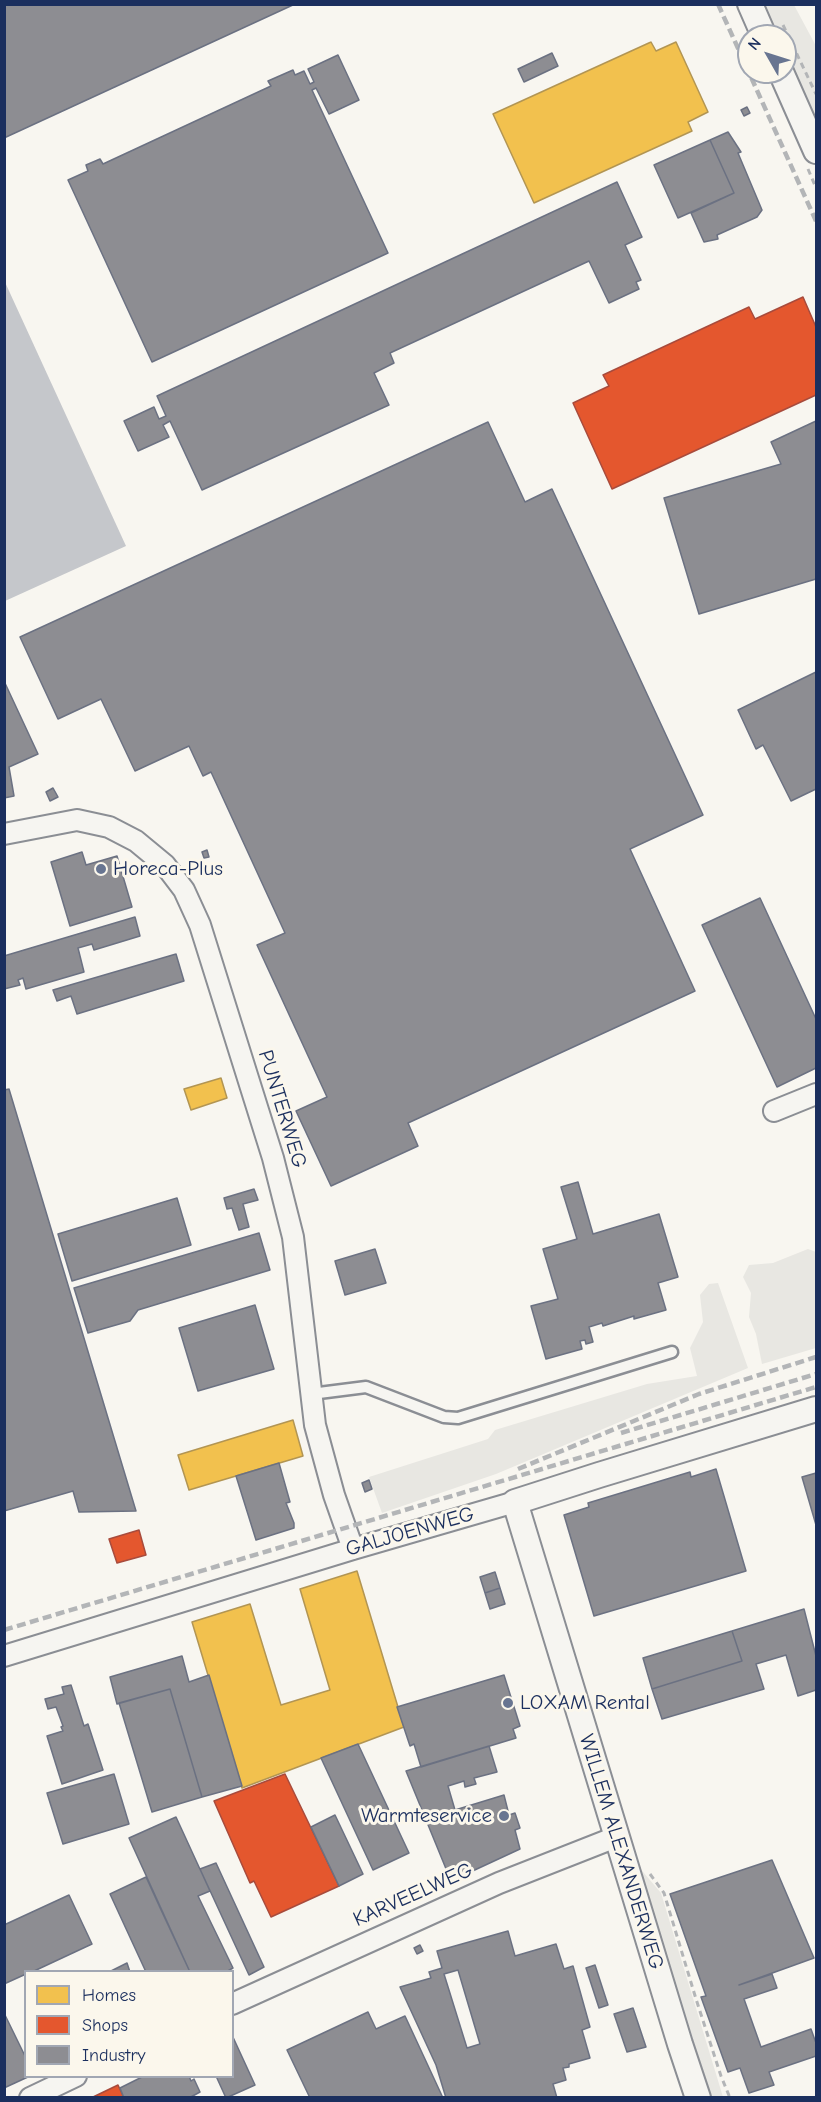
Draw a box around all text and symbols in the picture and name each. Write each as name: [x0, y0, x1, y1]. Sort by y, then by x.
north arrow: [737, 24, 797, 84]
text: N: [744, 34, 765, 54]
place label: Horeca-Plus: [113, 856, 223, 882]
marker: Horeca-Plus: [94, 862, 108, 876]
street label: PUNTERWEG: [252, 1047, 312, 1171]
street label: GALJOENWEG: [343, 1502, 477, 1562]
place label: LOXAM Rental: [520, 1690, 650, 1716]
marker: LOXAM Rental: [501, 1696, 515, 1710]
street label: WILLEM ALEXANDERWEG: [573, 1731, 669, 1973]
place label: Warmteservice: [361, 1803, 492, 1829]
marker: Warmteservice: [497, 1809, 511, 1823]
street label: KARVEELWEG: [349, 1857, 477, 1933]
legend: [24, 1970, 234, 2078]
text: Homes: [82, 1985, 136, 2006]
text: Shops: [82, 2015, 128, 2036]
text: Industry: [82, 2045, 146, 2066]

